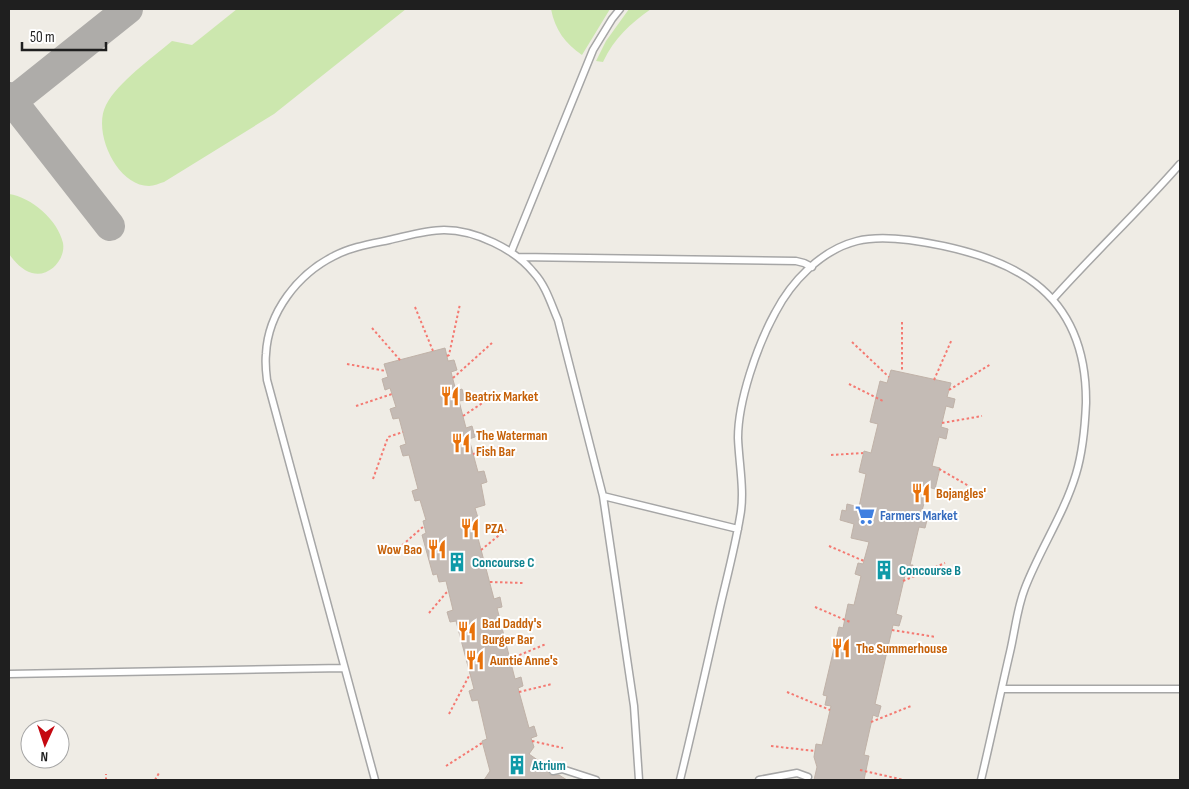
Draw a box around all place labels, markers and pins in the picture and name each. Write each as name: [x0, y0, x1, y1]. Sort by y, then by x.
restaurant icon: Beatrix Market: [439, 385, 461, 407]
place label: Beatrix Market: [465, 388, 539, 405]
place label: The Waterman Fish Bar: [476, 427, 548, 460]
restaurant icon: The Waterman Fish Bar: [450, 432, 472, 454]
restaurant icon: Bojangles': [910, 482, 932, 504]
place label: Bojangles': [936, 485, 987, 502]
supermarket icon: Farmers Market: [854, 504, 876, 526]
place label: Farmers Market: [880, 507, 958, 524]
restaurant icon: PZA: [459, 517, 481, 539]
place label: PZA: [485, 520, 504, 537]
restaurant icon: Wow Bao: [426, 538, 448, 560]
place label: Wow Bao: [377, 541, 422, 558]
building icon: Concourse C: [446, 551, 468, 573]
place label: Concourse C: [472, 554, 534, 571]
building icon: Concourse B: [873, 559, 895, 581]
place label: Concourse B: [899, 562, 961, 579]
place label: Bad Daddy's Burger Bar: [482, 615, 542, 648]
restaurant icon: Bad Daddy's Burger Bar: [456, 620, 478, 642]
restaurant icon: The Summerhouse: [830, 637, 852, 659]
place label: The Summerhouse: [856, 640, 948, 657]
restaurant icon: Auntie Anne's: [464, 649, 486, 671]
place label: Auntie Anne's: [489, 652, 558, 669]
building icon: Atrium: [506, 754, 528, 776]
place label: Atrium: [531, 757, 566, 774]

